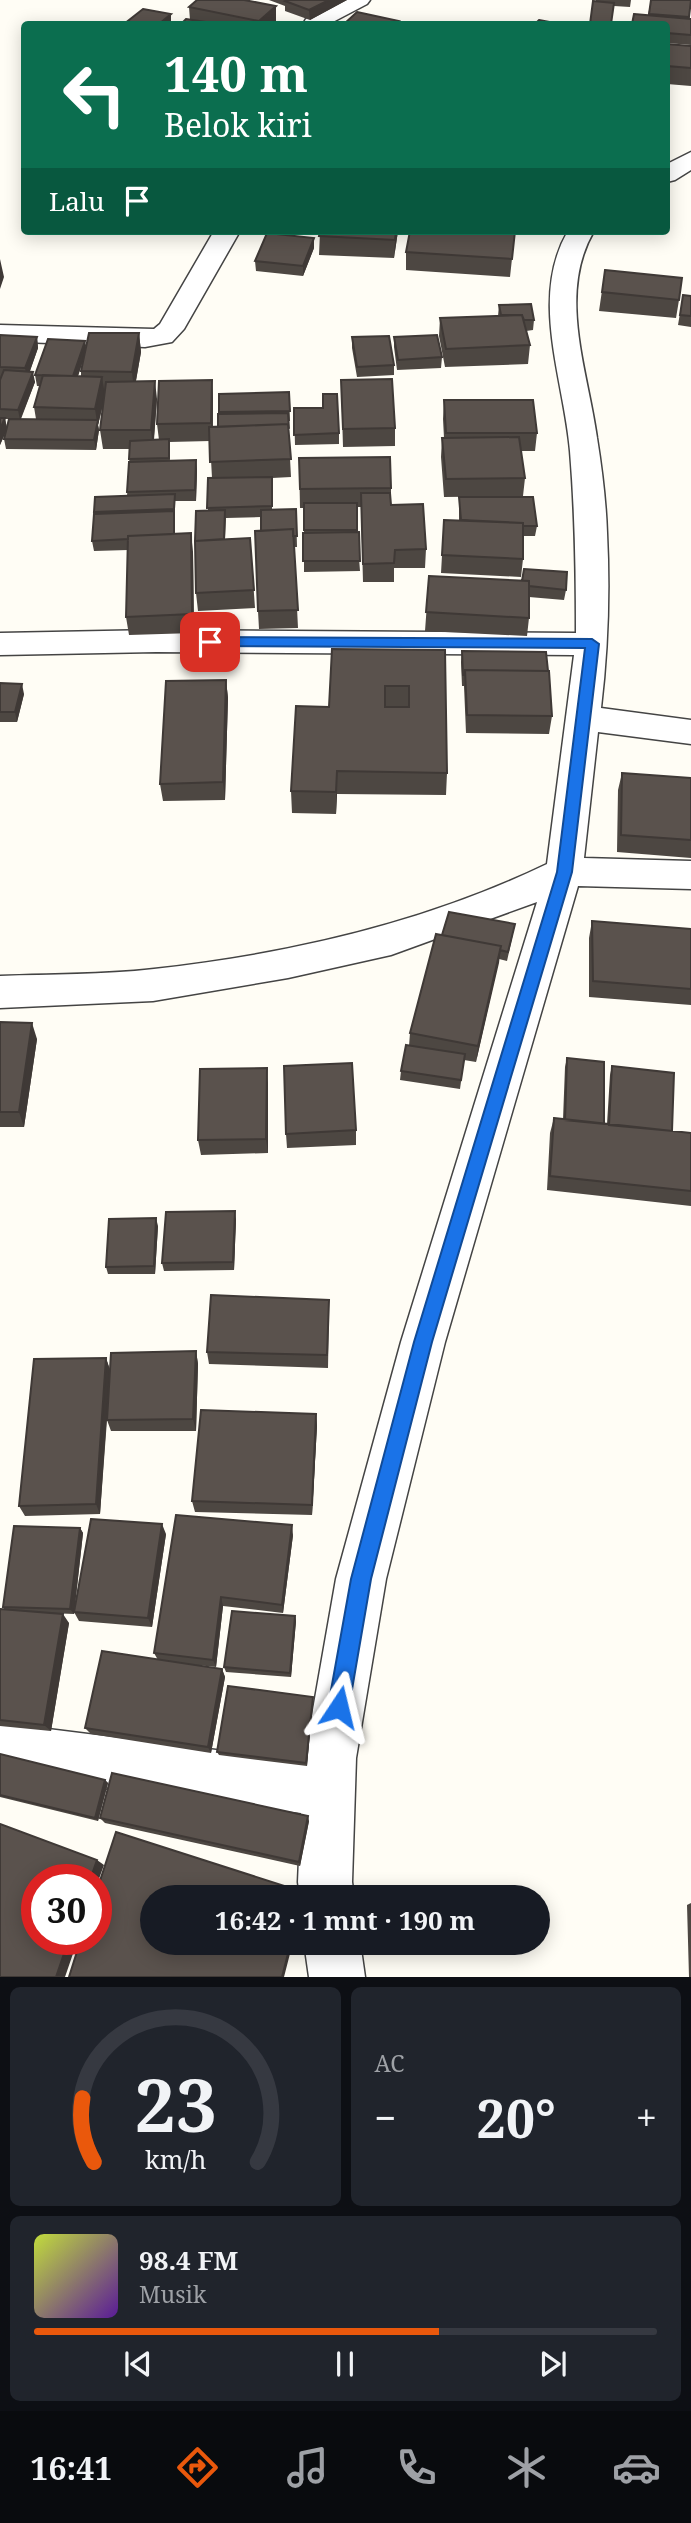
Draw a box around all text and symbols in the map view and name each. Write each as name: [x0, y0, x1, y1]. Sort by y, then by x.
text: 140 m: [164, 40, 308, 106]
icon: left: [49, 49, 140, 140]
text: Belok kiri: [164, 103, 312, 146]
icon: arrive: [118, 182, 156, 220]
text: Lalu: [49, 183, 104, 219]
pin: [180, 612, 240, 672]
icon: arrive: [191, 623, 229, 661]
position arrow: [302, 1670, 376, 1744]
speed limit sign: 30: [21, 1864, 112, 1955]
text: 16:42 · 1 mnt · 190 m: [215, 1902, 475, 1938]
text: AC: [375, 2047, 404, 2079]
text: 23: [134, 2055, 216, 2154]
text: 20°: [476, 2082, 556, 2153]
text: −: [375, 2091, 397, 2143]
text: +: [636, 2091, 657, 2143]
text: km/h: [145, 2142, 206, 2176]
text: 98.4 FM: [139, 2242, 238, 2278]
text: Musik: [139, 2278, 206, 2310]
icon: previous: [119, 2345, 157, 2383]
icon: pause: [326, 2345, 364, 2383]
icon: next: [534, 2345, 572, 2383]
icon: directions: [173, 2443, 222, 2492]
icon: music: [283, 2443, 332, 2492]
icon: phone: [392, 2443, 441, 2492]
icon: climate: [502, 2443, 551, 2492]
icon: car: [612, 2443, 661, 2492]
text: 16:41: [30, 2446, 112, 2489]

